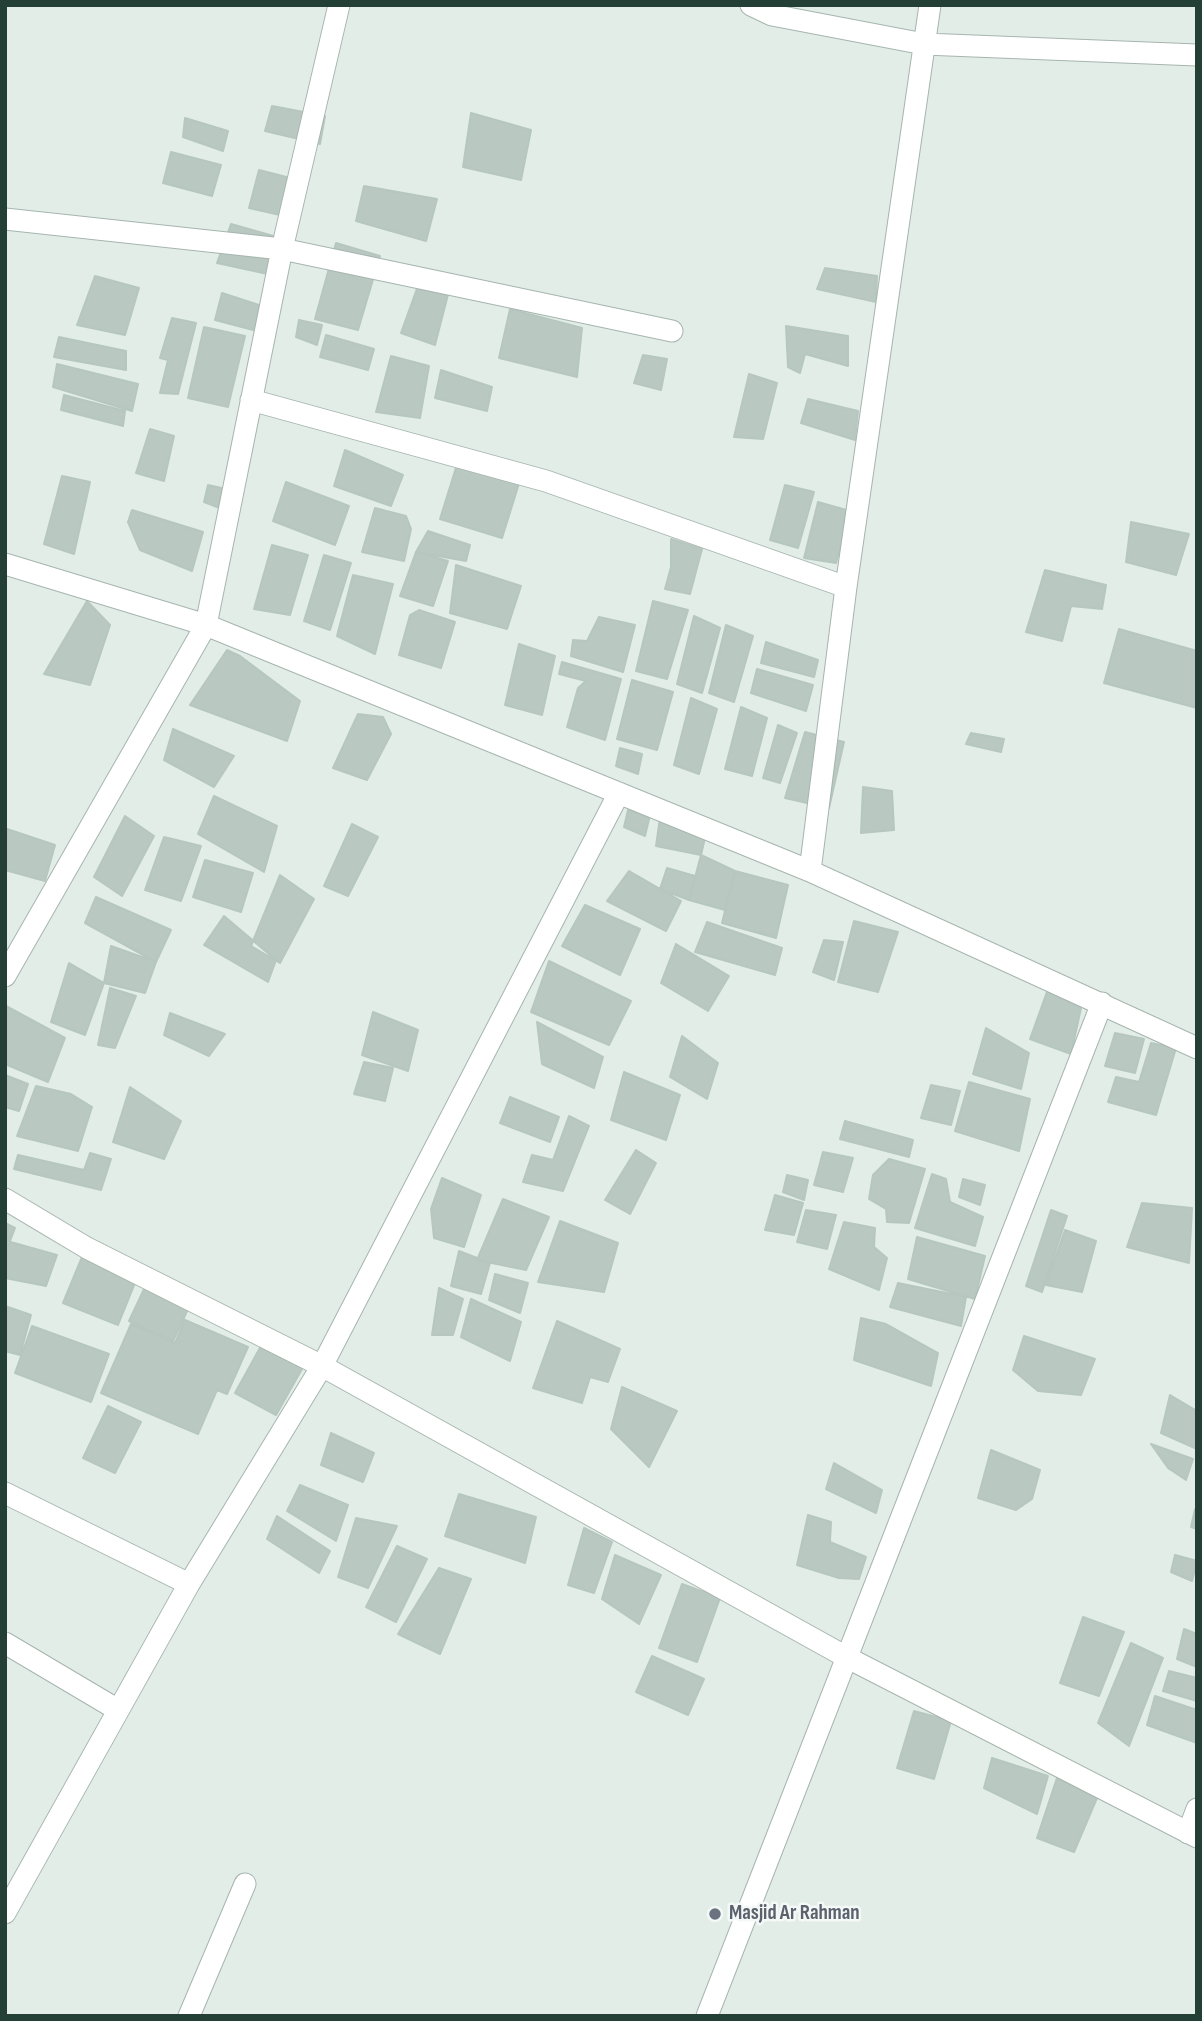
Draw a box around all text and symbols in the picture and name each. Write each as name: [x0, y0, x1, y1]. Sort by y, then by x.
place label: Masjid Ar Rahman: [729, 1901, 860, 1927]
marker: Masjid Ar Rahman: [707, 1906, 723, 1922]

